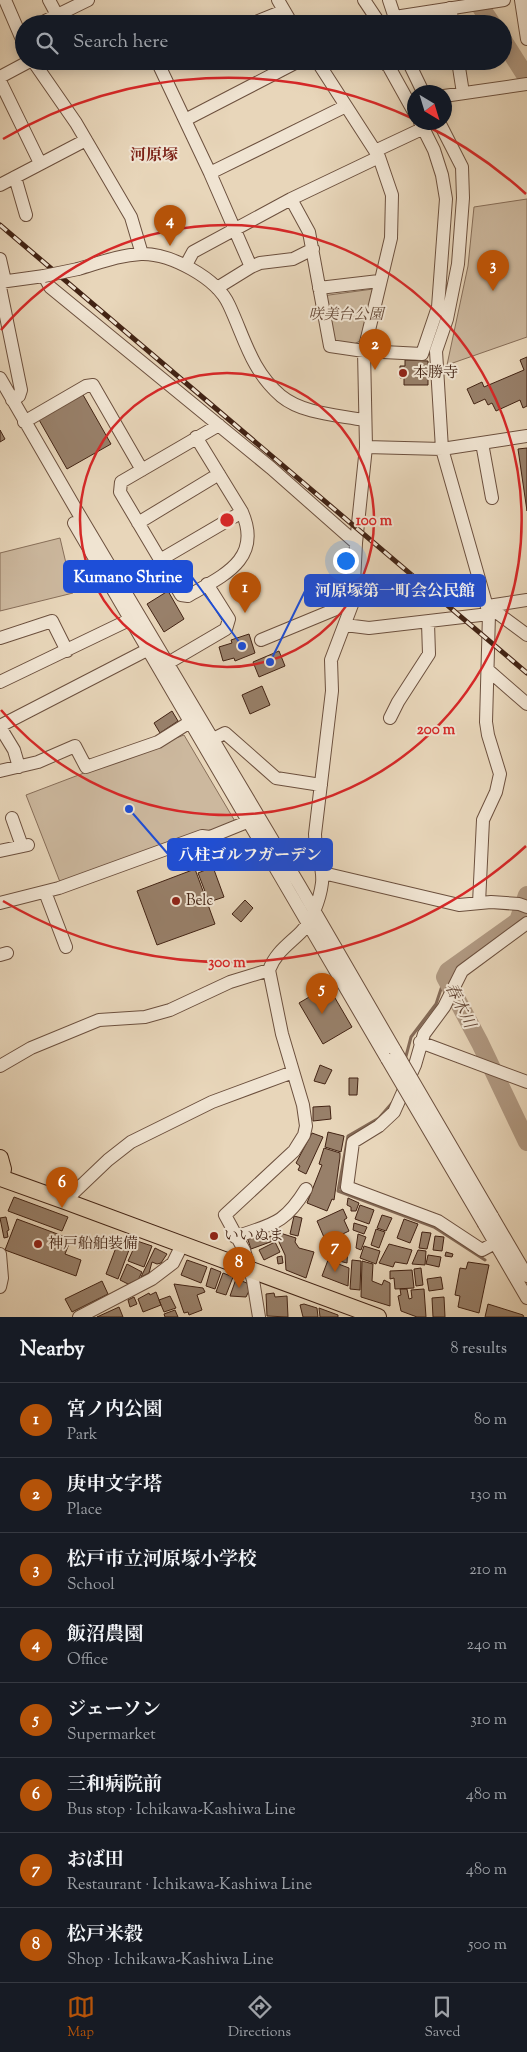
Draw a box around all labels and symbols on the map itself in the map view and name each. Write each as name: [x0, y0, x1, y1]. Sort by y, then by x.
north arrow: [407, 85, 452, 130]
district label: 河原塚: [130, 145, 178, 168]
pin: 4: [154, 205, 186, 246]
pin: 3: [477, 250, 509, 291]
park label: 咲美台公園: [308, 305, 386, 326]
pin: 2: [359, 329, 391, 370]
place label: 本勝寺: [413, 363, 458, 384]
marker: 本勝寺: [397, 367, 409, 379]
centre of rings: [218, 511, 236, 529]
text: 100 m: [356, 511, 393, 532]
your location: [333, 548, 359, 574]
callout: Kumano Shrine: [64, 561, 192, 592]
text: Kumano Shrine: [74, 567, 183, 590]
pin: 1: [229, 572, 261, 613]
callout: 河原塚第一町会公民館: [305, 575, 485, 606]
text: 河原塚第一町会公民館: [315, 581, 475, 604]
text: 200 m: [417, 720, 456, 741]
callout: 八柱ゴルフガーデン: [168, 839, 332, 870]
text: 八柱ゴルフガーデン: [178, 845, 322, 868]
place label: Belc: [186, 891, 213, 912]
marker: Belc: [170, 895, 182, 907]
text: 300 m: [208, 953, 246, 974]
pin: 5: [306, 973, 338, 1014]
water label: 春木川: [438, 979, 481, 1034]
pin: 6: [46, 1167, 78, 1208]
place label: いいぬま: [224, 1226, 284, 1247]
marker: いいぬま: [208, 1230, 220, 1242]
pin: 7: [319, 1231, 351, 1272]
place label: 神戸船舶装備: [48, 1234, 138, 1255]
marker: 神戸船舶装備: [32, 1238, 44, 1250]
pin: 8: [223, 1247, 255, 1288]

